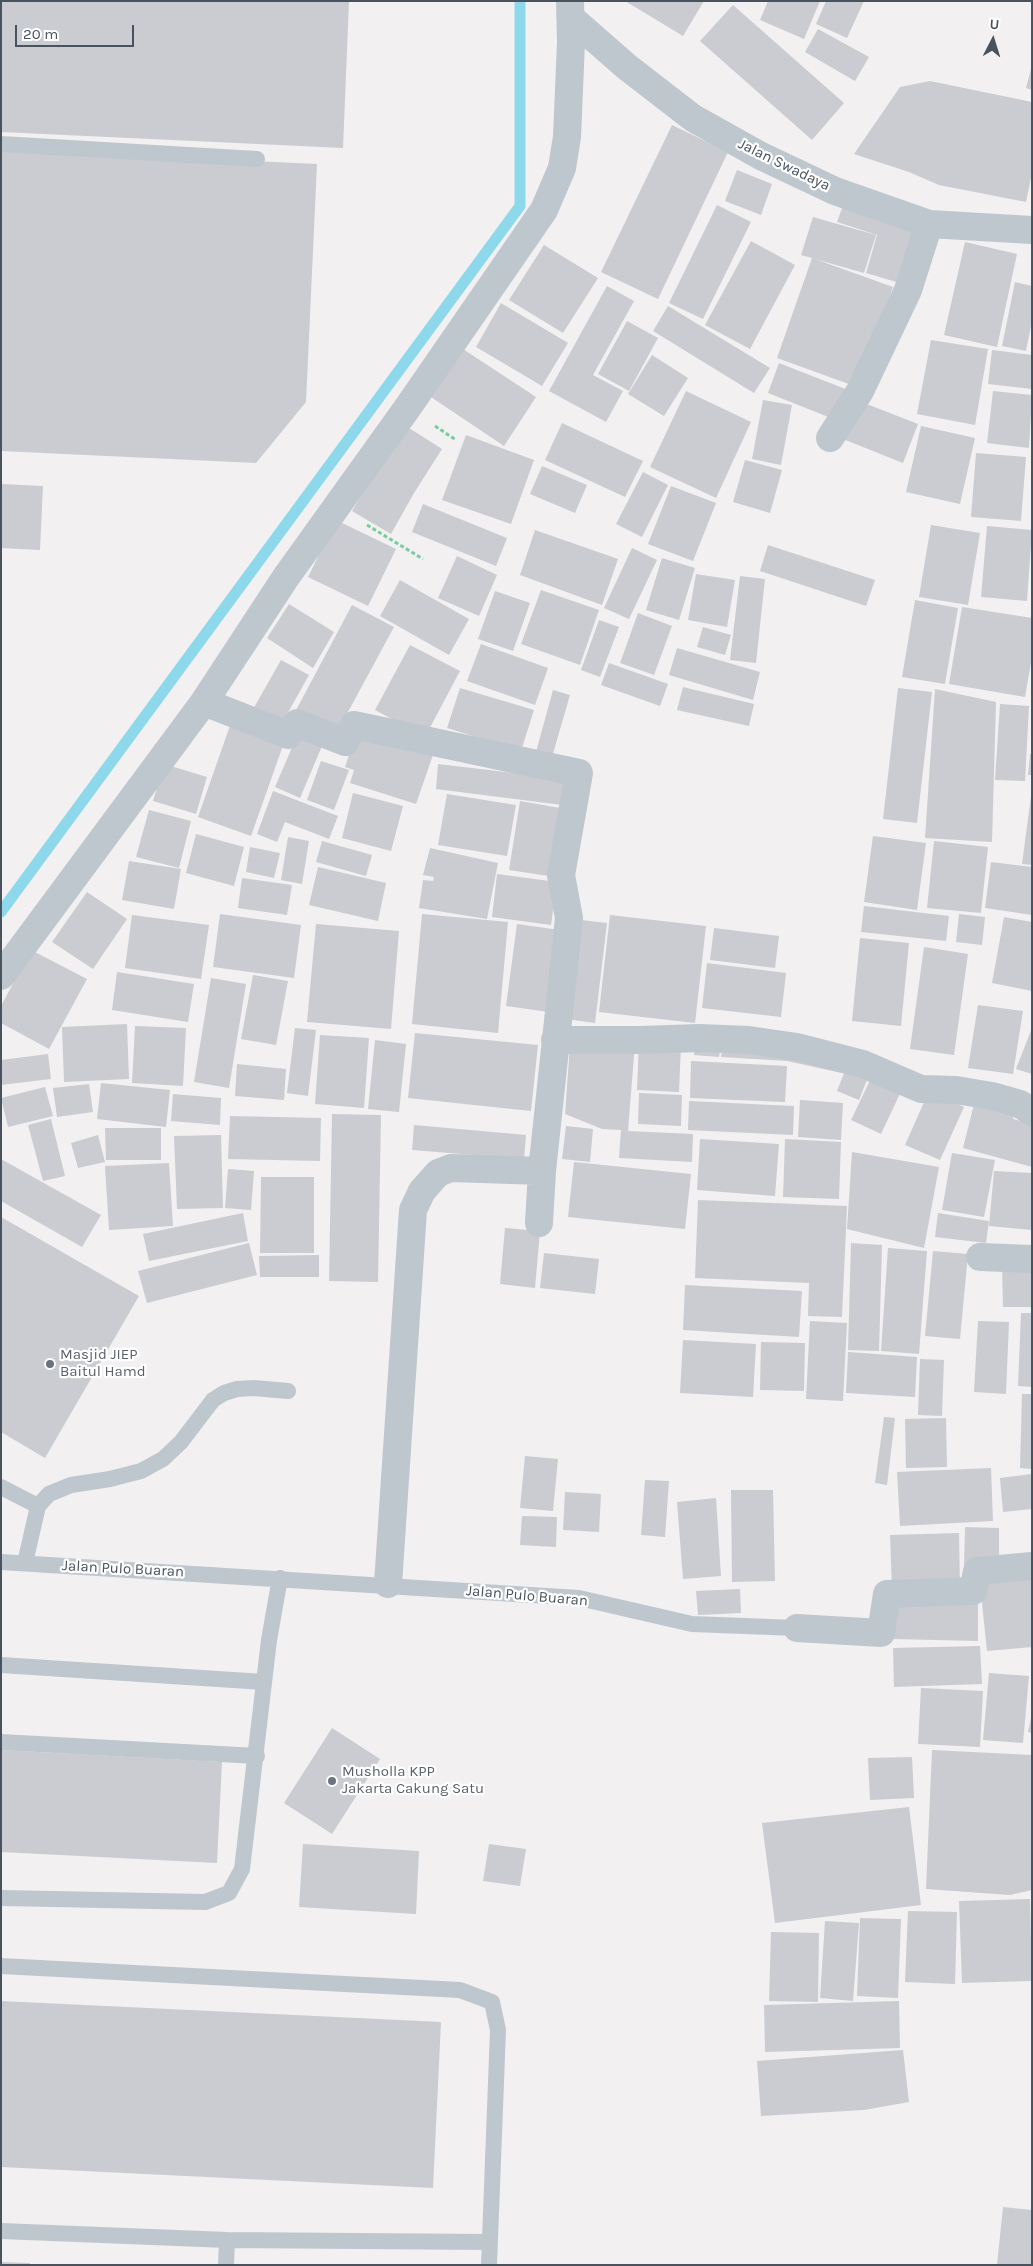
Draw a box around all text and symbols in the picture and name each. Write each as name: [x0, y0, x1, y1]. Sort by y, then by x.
scale bar: [18, 15, 136, 47]
north arrow: [968, 15, 1018, 65]
text: U: [989, 16, 1000, 33]
text: 20 m: [23, 25, 58, 43]
street label: Jalan Swadaya: [735, 135, 833, 195]
place label: Masjid JIEP Baitul Hamd: [60, 1346, 146, 1381]
marker: Masjid JIEP Baitul Hamd: [44, 1358, 56, 1370]
street label: Jalan Pulo Buaran: [62, 1557, 184, 1581]
street label: Jalan Pulo Buaran: [465, 1582, 589, 1610]
place label: Musholla KPP Jakarta Cakung Satu: [342, 1763, 484, 1798]
marker: Musholla KPP Jakarta Cakung Satu: [326, 1775, 338, 1787]

